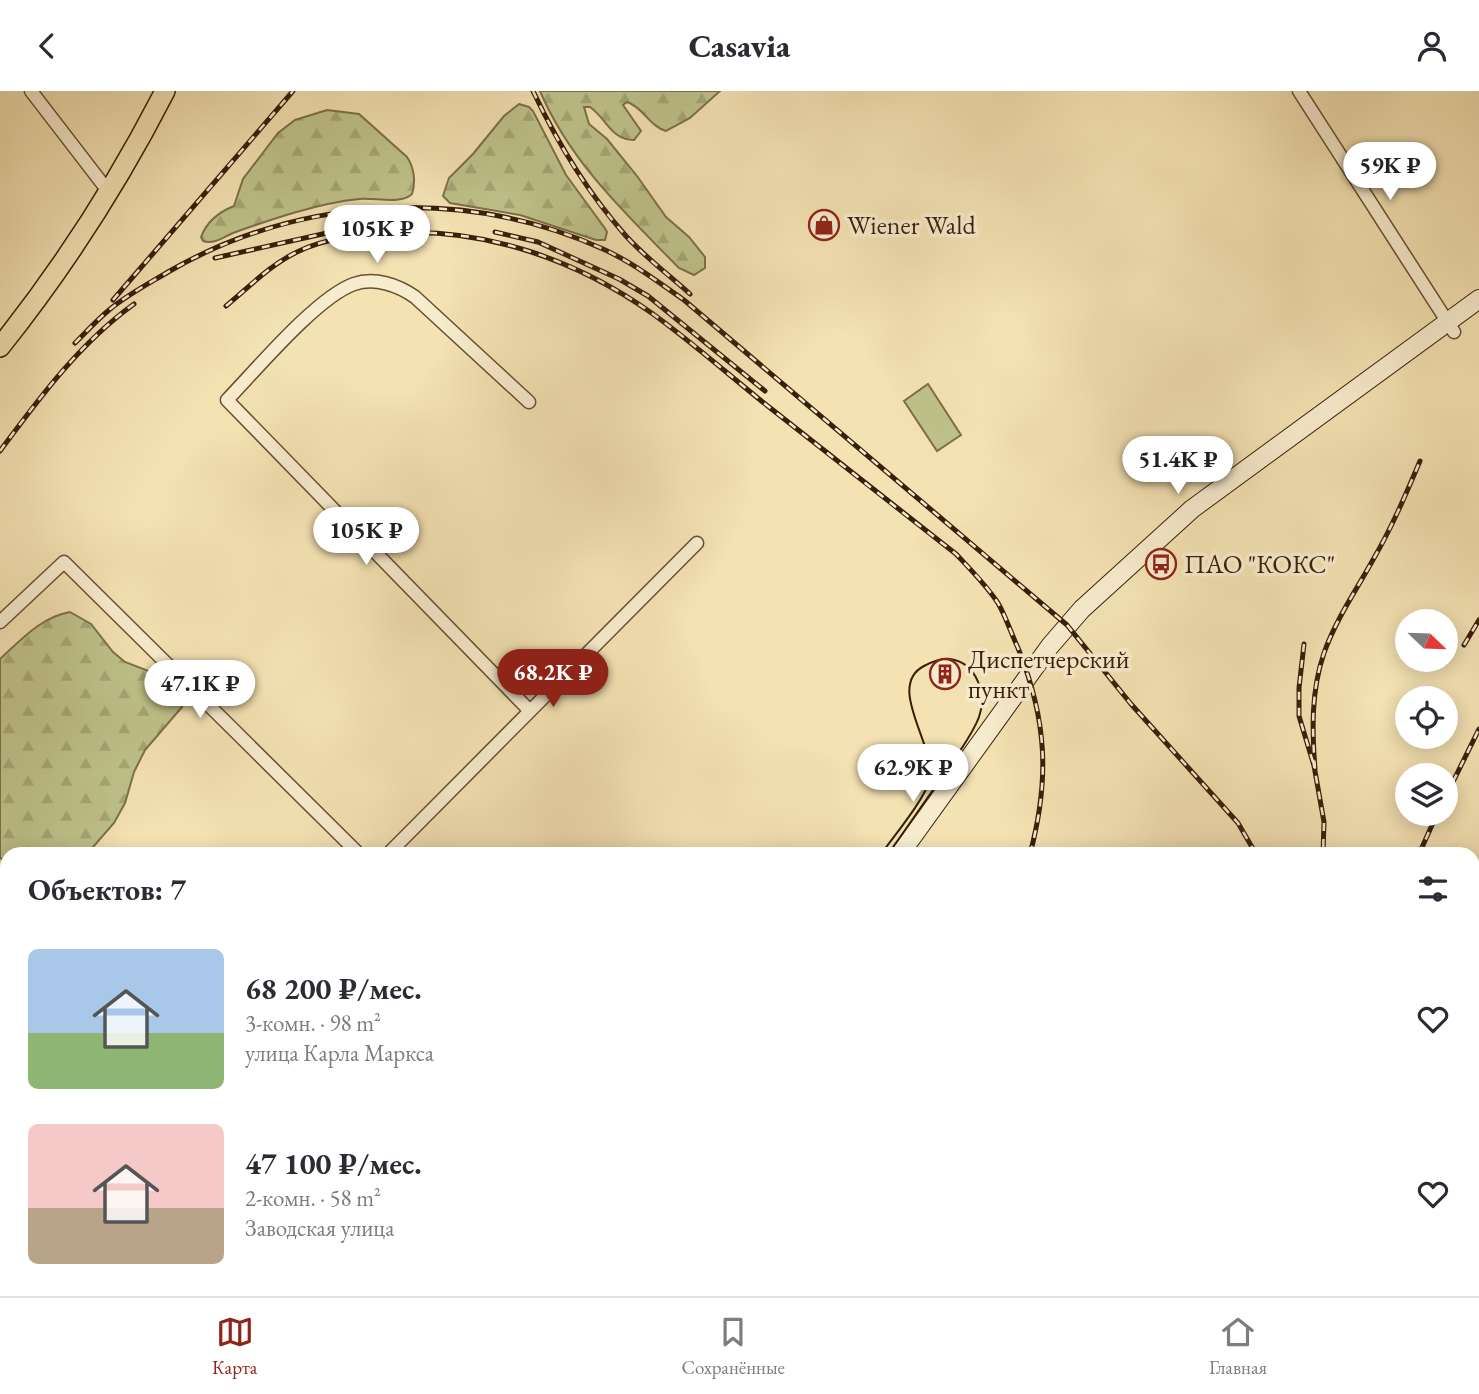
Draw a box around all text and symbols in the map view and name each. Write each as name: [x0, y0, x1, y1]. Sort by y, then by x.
text: Casavia: [689, 25, 790, 67]
icon: back: [28, 27, 66, 65]
icon: person: [1413, 27, 1451, 65]
pin: 59K ₽: [1341, 143, 1439, 202]
text: 59K ₽: [1359, 150, 1421, 180]
pin: 105K ₽: [320, 205, 434, 265]
shop icon: Wiener Wald: [807, 208, 841, 242]
place label: Wiener Wald: [847, 208, 976, 242]
text: 105K ₽: [340, 213, 414, 243]
pin: 51.4K ₽: [1113, 437, 1243, 496]
text: 51.4K ₽: [1138, 444, 1218, 474]
pin: 105K ₽: [309, 507, 423, 567]
text: 105K ₽: [329, 515, 403, 545]
bus stop icon: ПАО "КОКС": [1144, 547, 1178, 581]
place label: ПАО "КОКС": [1184, 547, 1335, 581]
north arrow: [1395, 609, 1458, 672]
map controls: [1395, 609, 1458, 826]
place label: Диспетчерский пункт: [968, 642, 1130, 706]
pin: 68.2K ₽: [488, 649, 618, 709]
text: 68.2K ₽: [513, 657, 593, 687]
building icon: Диспетчерский пункт: [928, 657, 962, 691]
pin: 47.1K ₽: [135, 661, 265, 720]
text: 47.1K ₽: [160, 668, 240, 698]
button: locate: [1395, 686, 1458, 749]
pin: 62.9K ₽: [848, 745, 978, 804]
text: 62.9K ₽: [873, 752, 953, 782]
button: layers: [1395, 763, 1458, 826]
text: Объектов: 7: [28, 870, 186, 909]
icon: filters: [1414, 870, 1452, 908]
text: 68 200 ₽/мес.: [245, 969, 422, 1008]
icon: home: [84, 977, 168, 1061]
icon: heart: [1414, 1000, 1452, 1038]
text: 3-комн. · 98 m²: [245, 1008, 381, 1038]
text: улица Карла Маркса: [245, 1038, 434, 1068]
text: 47 100 ₽/мес.: [245, 1144, 422, 1183]
icon: home: [84, 1152, 168, 1236]
icon: heart: [1414, 1175, 1452, 1213]
text: 2-комн. · 58 m²: [245, 1183, 381, 1213]
text: Заводская улица: [245, 1213, 394, 1243]
tab: Карта: [212, 1313, 257, 1380]
tab: Сохранённые: [681, 1313, 785, 1380]
tab: Главная: [1209, 1313, 1267, 1380]

